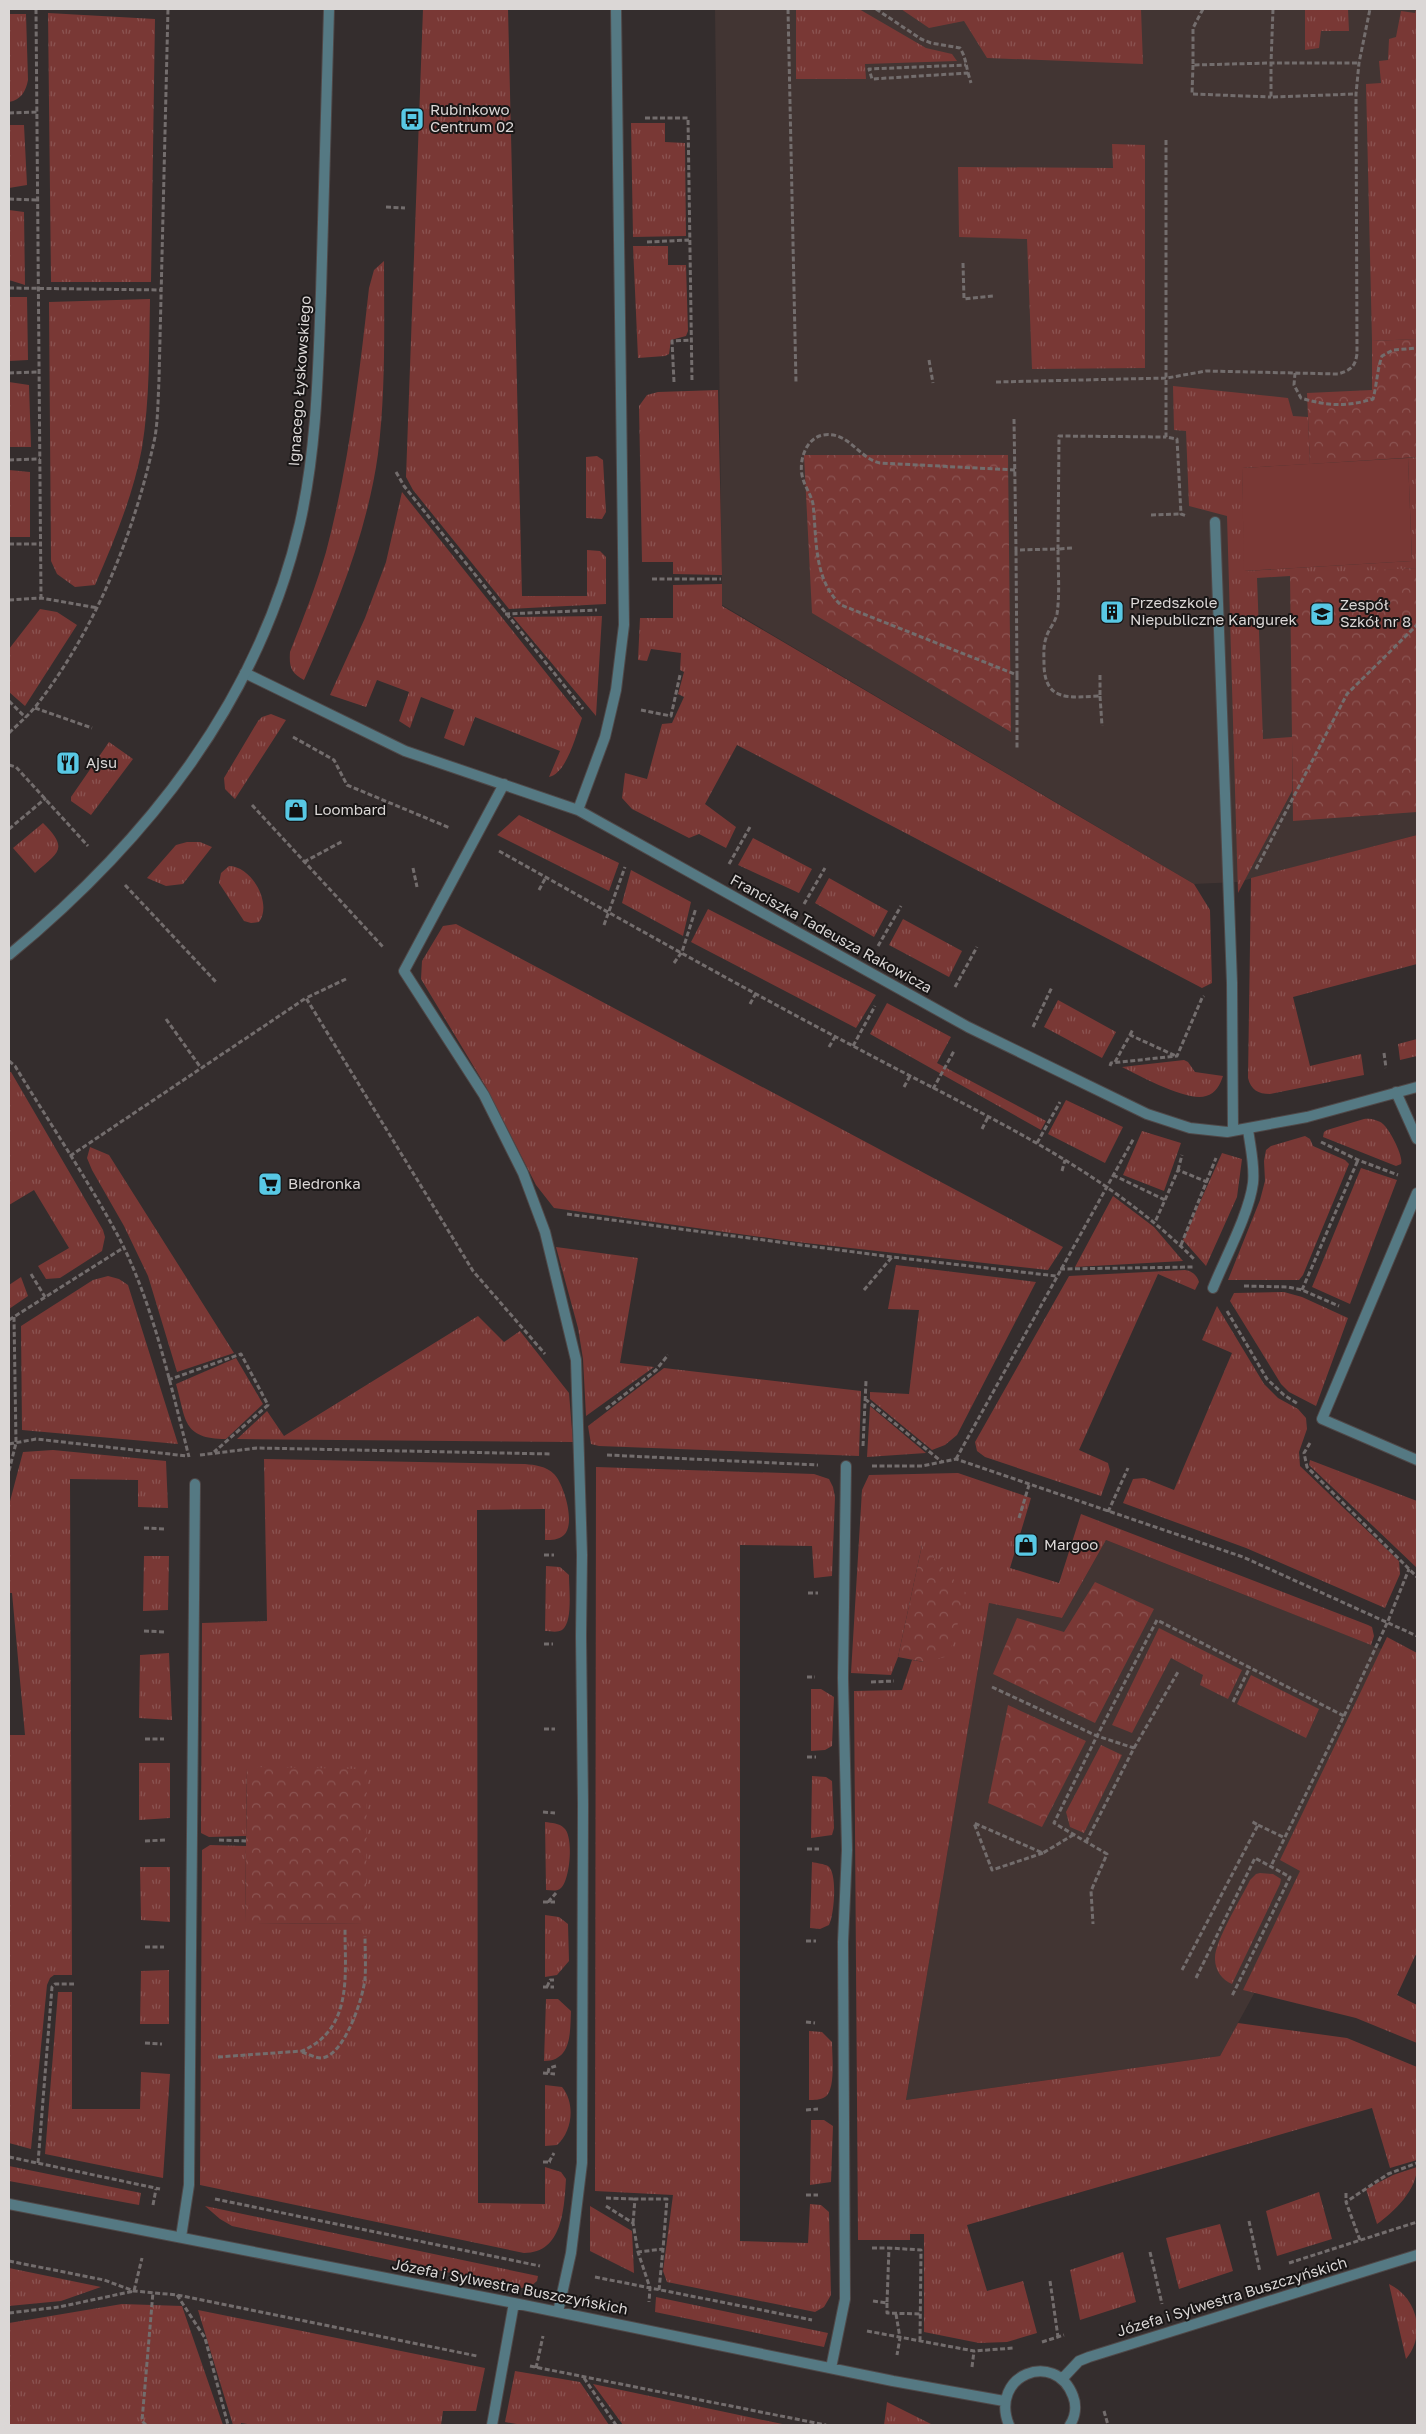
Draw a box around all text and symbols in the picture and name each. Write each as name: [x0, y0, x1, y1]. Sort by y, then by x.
place label: Rubinkowo Centrum 02: [430, 100, 514, 135]
bus stop icon: Rubinkowo Centrum 02: [399, 106, 425, 132]
street label: Ignacego Łyskowskiego: [284, 295, 314, 467]
place label: Przedszkole Niepubliczne Kangurek: [1130, 593, 1298, 628]
place label: Zespół Szkół nr 8: [1340, 595, 1411, 630]
building icon: Przedszkole Niepubliczne Kangurek: [1099, 599, 1125, 625]
school or university icon: Zespół Szkół nr 8: [1309, 601, 1335, 627]
restaurant icon: Ajsu: [55, 750, 81, 776]
place label: Ajsu: [86, 753, 117, 771]
shop icon: Loombard: [283, 797, 309, 823]
place label: Loombard: [314, 800, 386, 818]
street label: Franciszka Tadeusza Rakowicza: [727, 870, 936, 996]
supermarket icon: Biedronka: [257, 1171, 283, 1197]
place label: Biedronka: [288, 1174, 361, 1192]
shop icon: Margoo: [1013, 1532, 1039, 1558]
place label: Margoo: [1044, 1535, 1098, 1553]
street label: Józefa i Sylwestra Buszczyńskich: [1114, 2252, 1349, 2340]
street label: Józefa i Sylwestra Buszczyńskich: [391, 2254, 630, 2318]

